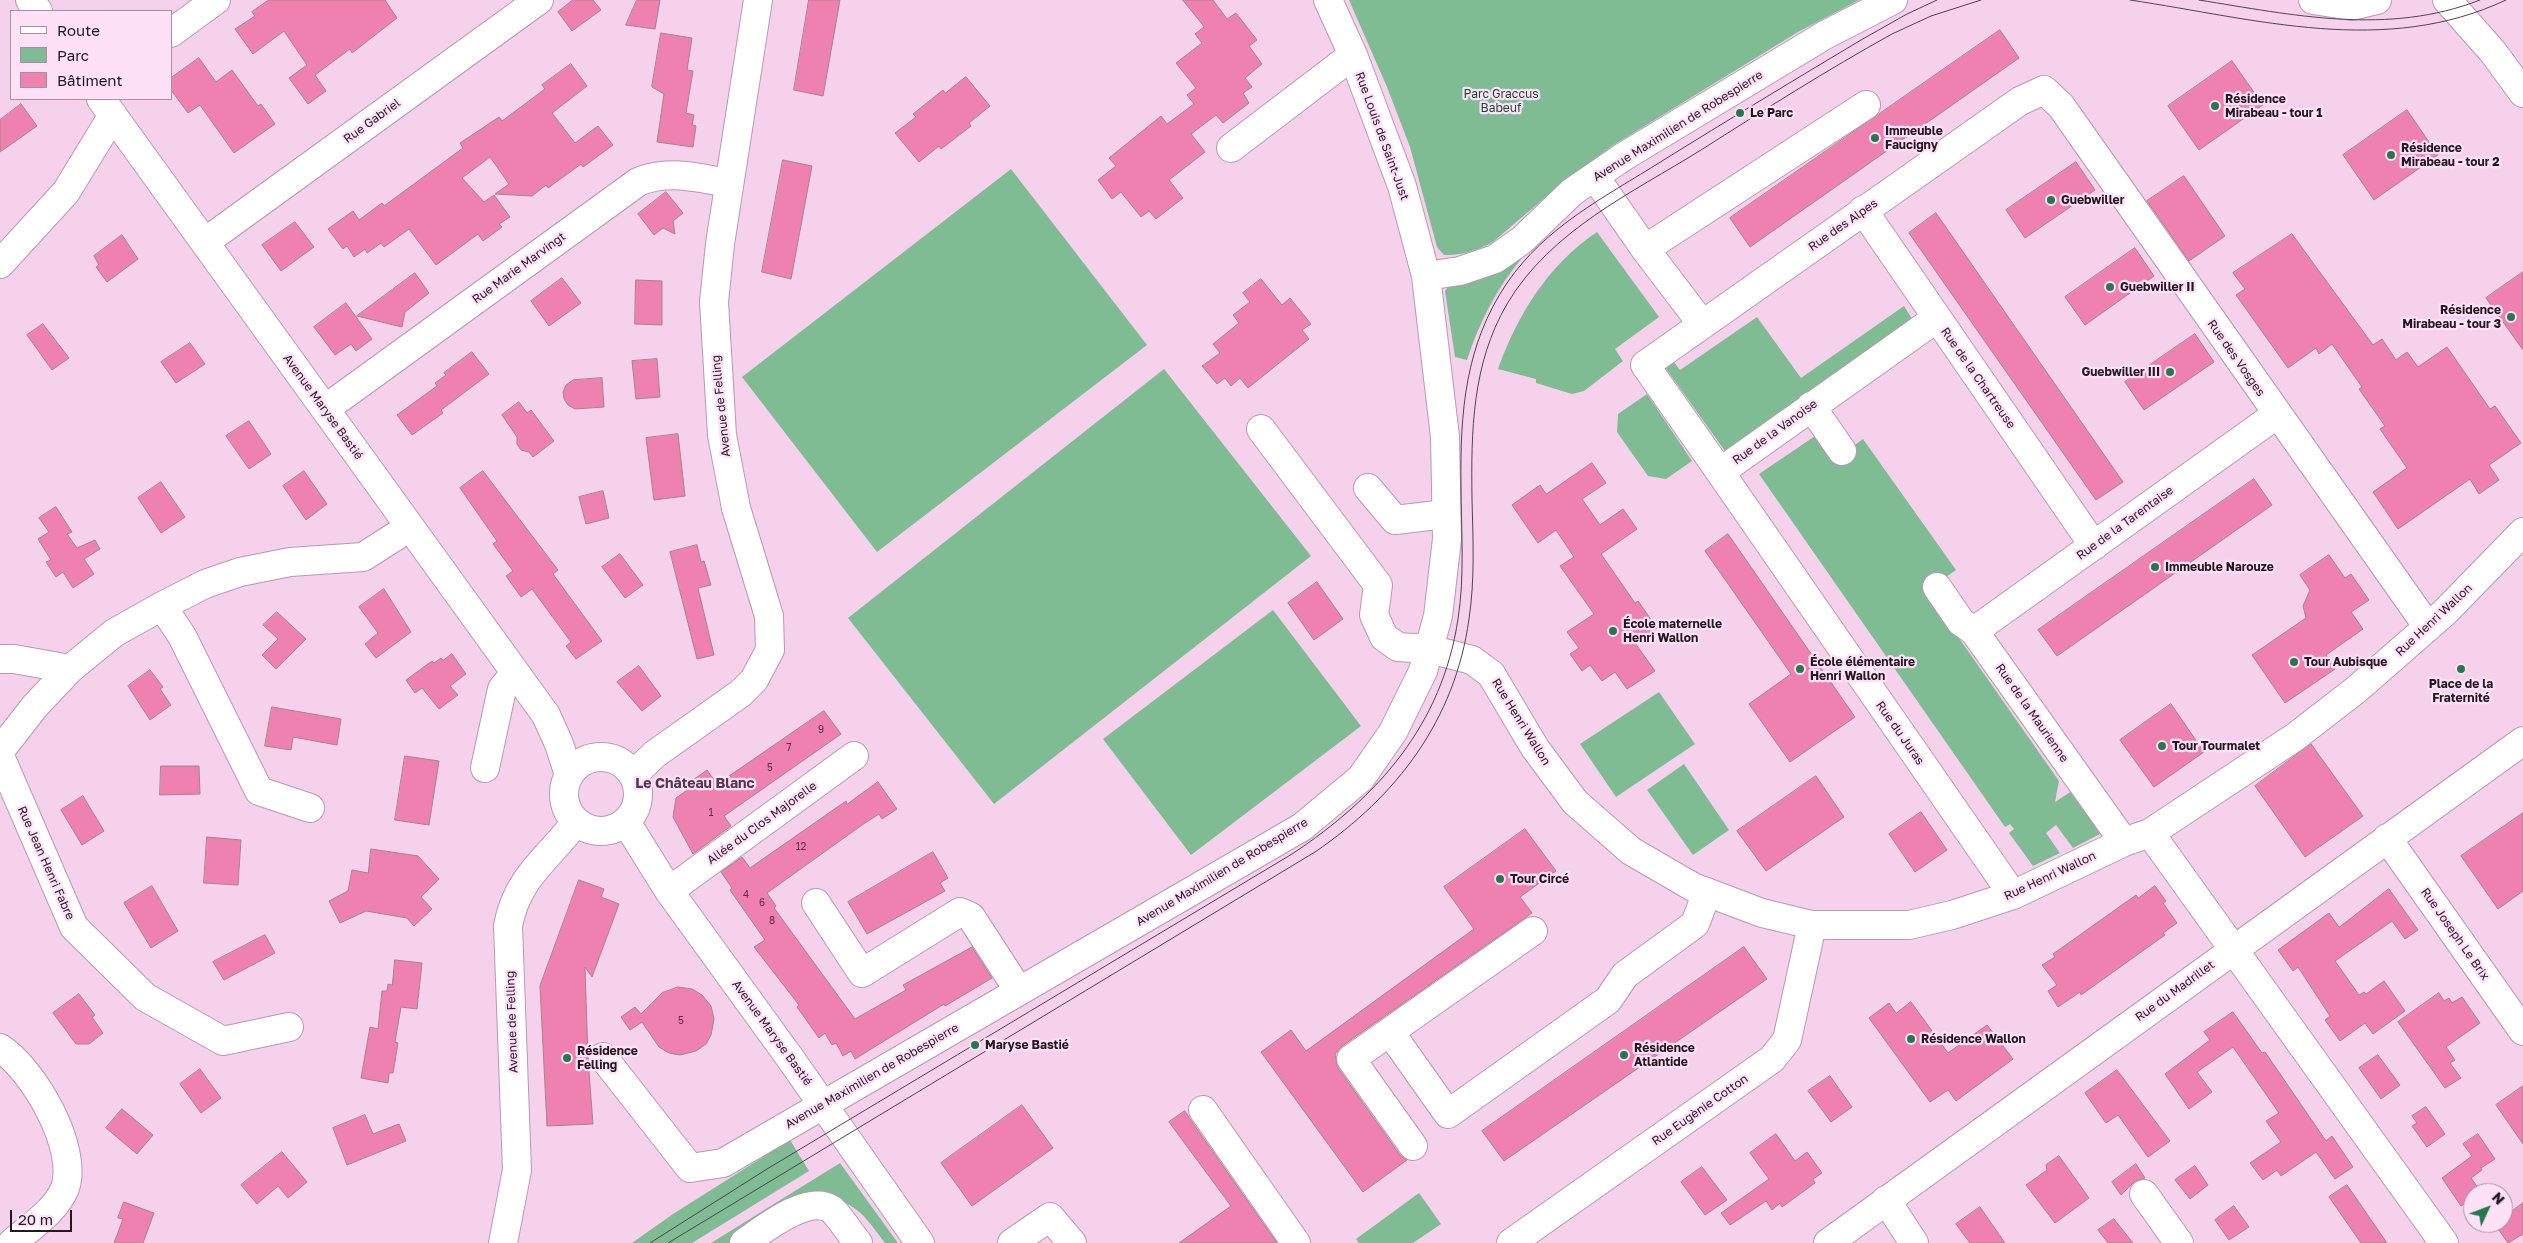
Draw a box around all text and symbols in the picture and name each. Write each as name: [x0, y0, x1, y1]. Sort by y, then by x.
legend: [10, 10, 172, 100]
text: Route: [57, 21, 100, 39]
text: Parc: [57, 46, 89, 64]
street label: Avenue Maximilien de Robespierre: [1590, 68, 1766, 184]
street label: Rue Louis de Saint-Just: [1352, 70, 1412, 202]
text: Bâtiment: [57, 71, 122, 89]
park label: Parc Graccus Babeuf: [1463, 87, 1539, 115]
place label: Résidence Mirabeau - tour 1: [2225, 92, 2323, 120]
street label: Rue Gabriel: [341, 96, 403, 146]
marker: Résidence Mirabeau - tour 1: [2209, 100, 2221, 112]
place label: Le Parc: [1750, 106, 1793, 120]
marker: Le Parc: [1734, 107, 1746, 119]
place label: Immeuble Faucigny: [1885, 124, 1943, 152]
marker: Immeuble Faucigny: [1869, 132, 1881, 144]
place label: Résidence Mirabeau - tour 2: [2401, 141, 2500, 169]
marker: Résidence Mirabeau - tour 2: [2385, 149, 2397, 161]
place label: Guebwiller: [2061, 193, 2124, 207]
marker: Guebwiller: [2045, 194, 2057, 206]
street label: Rue des Alpes: [1806, 196, 1880, 254]
street label: Rue Marie Marvingt: [470, 229, 568, 307]
place label: Guebwiller II: [2120, 280, 2195, 294]
marker: Guebwiller II: [2104, 281, 2116, 293]
place label: Résidence Mirabeau - tour 3: [2402, 303, 2501, 331]
marker: Résidence Mirabeau - tour 3: [2505, 311, 2517, 323]
street label: Rue des Vosges: [2204, 317, 2268, 399]
street label: Rue de la Chartreuse: [1938, 325, 2018, 431]
street label: Avenue Maryse Bastié: [280, 352, 366, 462]
street label: Avenue de Felling: [708, 354, 734, 458]
place label: Guebwiller III: [2081, 365, 2160, 379]
marker: Guebwiller III: [2164, 366, 2176, 378]
street label: Rue de la Vanoise: [1730, 396, 1820, 468]
street label: Rue de la Tarentaise: [2074, 483, 2176, 563]
place label: Immeuble Narouze: [2165, 560, 2274, 574]
marker: Immeuble Narouze: [2149, 561, 2161, 573]
street label: Rue Henri Wallon: [2393, 581, 2475, 659]
place label: École maternelle Henri Wallon: [1623, 617, 1722, 645]
marker: École maternelle Henri Wallon: [1607, 625, 1619, 637]
place label: École élémentaire Henri Wallon: [1810, 655, 1915, 683]
place label: Tour Aubisque: [2304, 655, 2387, 669]
marker: Tour Aubisque: [2288, 656, 2300, 668]
street label: Rue de la Maurienne: [1993, 661, 2071, 765]
marker: École élémentaire Henri Wallon: [1794, 663, 1806, 675]
marker: Place de la Fraternité: [2455, 663, 2467, 675]
street label: Rue Henri Wallon: [1489, 676, 1553, 768]
place label: Place de la Fraternité: [2429, 677, 2493, 705]
street label: Rue du Juras: [1873, 698, 1927, 768]
house number: 9: [818, 724, 824, 736]
place label: Tour Tourmalet: [2172, 739, 2260, 753]
marker: Tour Tourmalet: [2156, 740, 2168, 752]
house number: 7: [786, 742, 792, 754]
house number: 5: [767, 762, 773, 774]
district label: Le Château Blanc: [635, 776, 755, 792]
street label: Allée du Clos Majorelle: [704, 778, 820, 868]
street label: Rue Jean Henri Fabre: [14, 804, 78, 922]
house number: 1: [709, 807, 713, 819]
street label: Avenue Maximilien de Robespierre: [1134, 815, 1310, 929]
house number: 12: [796, 841, 806, 853]
street label: Rue Henri Wallon: [2002, 848, 2098, 904]
place label: Tour Circé: [1510, 872, 1569, 886]
marker: Tour Circé: [1494, 873, 1506, 885]
street label: Rue Joseph Le Brix: [2418, 885, 2492, 983]
house number: 4: [743, 889, 749, 901]
house number: 6: [759, 897, 765, 909]
house number: 8: [769, 915, 775, 927]
street label: Rue du Madrillet: [2133, 957, 2217, 1025]
street label: Avenue de Felling: [503, 971, 521, 1073]
street label: Avenue Maryse Bastié: [729, 978, 815, 1088]
house number: 5: [678, 1015, 684, 1027]
street label: Avenue Maximilien de Robespierre: [783, 1020, 961, 1132]
place label: Résidence Wallon: [1921, 1032, 2026, 1046]
marker: Résidence Wallon: [1905, 1033, 1917, 1045]
place label: Maryse Bastié: [985, 1038, 1069, 1052]
marker: Maryse Bastié: [969, 1039, 981, 1051]
place label: Résidence Atlantide: [1634, 1041, 1695, 1069]
place label: Résidence Felling: [577, 1044, 638, 1072]
marker: Résidence Atlantide: [1618, 1049, 1630, 1061]
marker: Résidence Felling: [561, 1052, 573, 1064]
street label: Rue Eugènie Cotton: [1649, 1071, 1751, 1149]
north arrow: [2463, 1183, 2513, 1233]
text: N: [2489, 1188, 2508, 1208]
scale bar: [12, 1200, 75, 1232]
text: 20 m: [18, 1210, 53, 1228]

